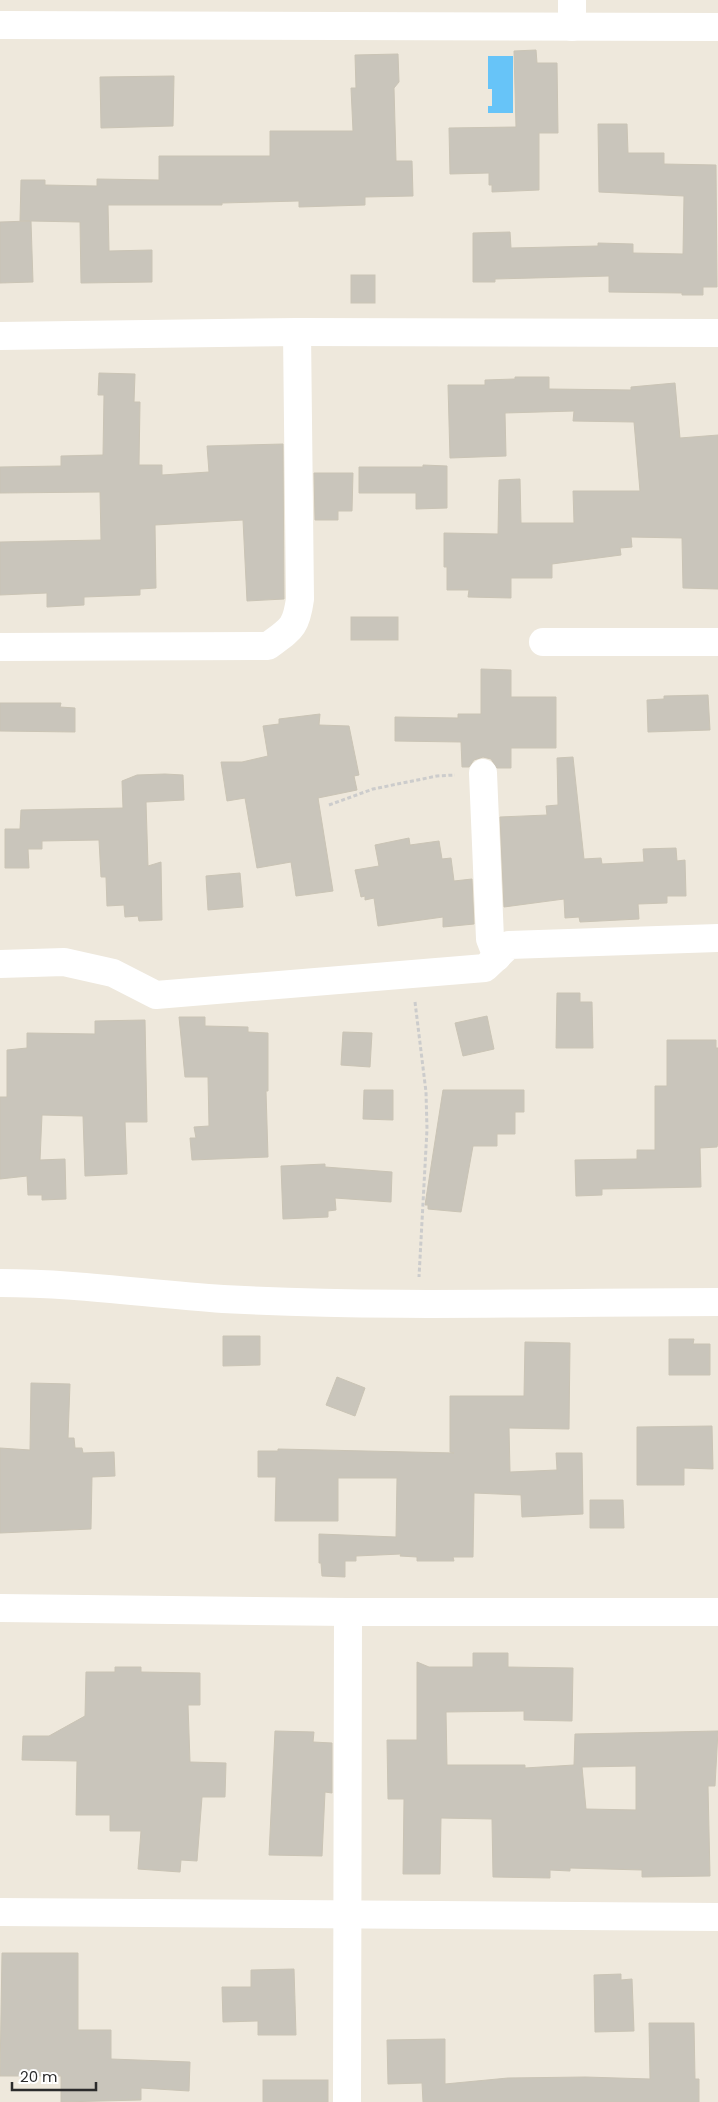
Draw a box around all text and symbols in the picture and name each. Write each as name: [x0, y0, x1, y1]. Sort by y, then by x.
scale bar: [12, 2060, 96, 2092]
text: 20 m: [20, 2066, 58, 2087]

